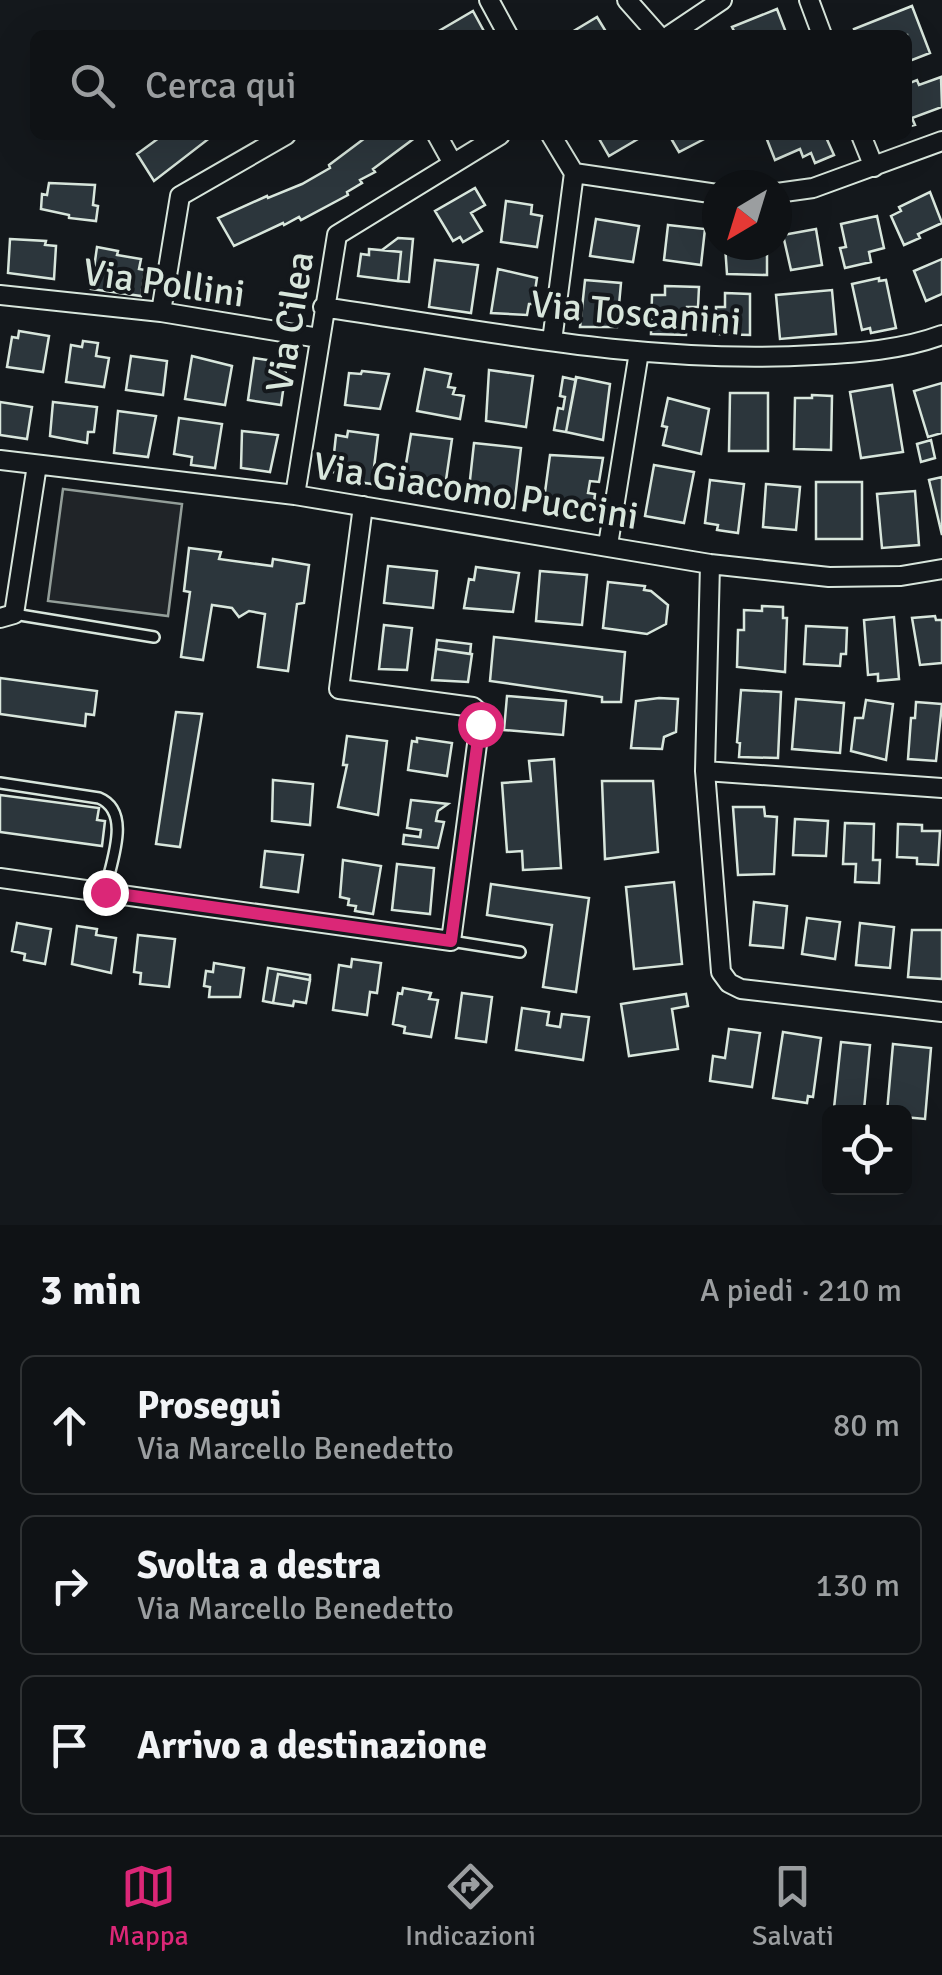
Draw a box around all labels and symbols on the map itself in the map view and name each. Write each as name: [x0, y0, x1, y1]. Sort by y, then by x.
north arrow: [702, 170, 792, 260]
street label: Via Pollini: [80, 248, 248, 318]
street label: Via Cilea: [256, 248, 324, 396]
street label: Via Toscanini: [529, 280, 743, 346]
street label: Via Giacomo Puccini: [310, 442, 642, 540]
route start: [458, 702, 504, 748]
route end: [83, 870, 129, 916]

